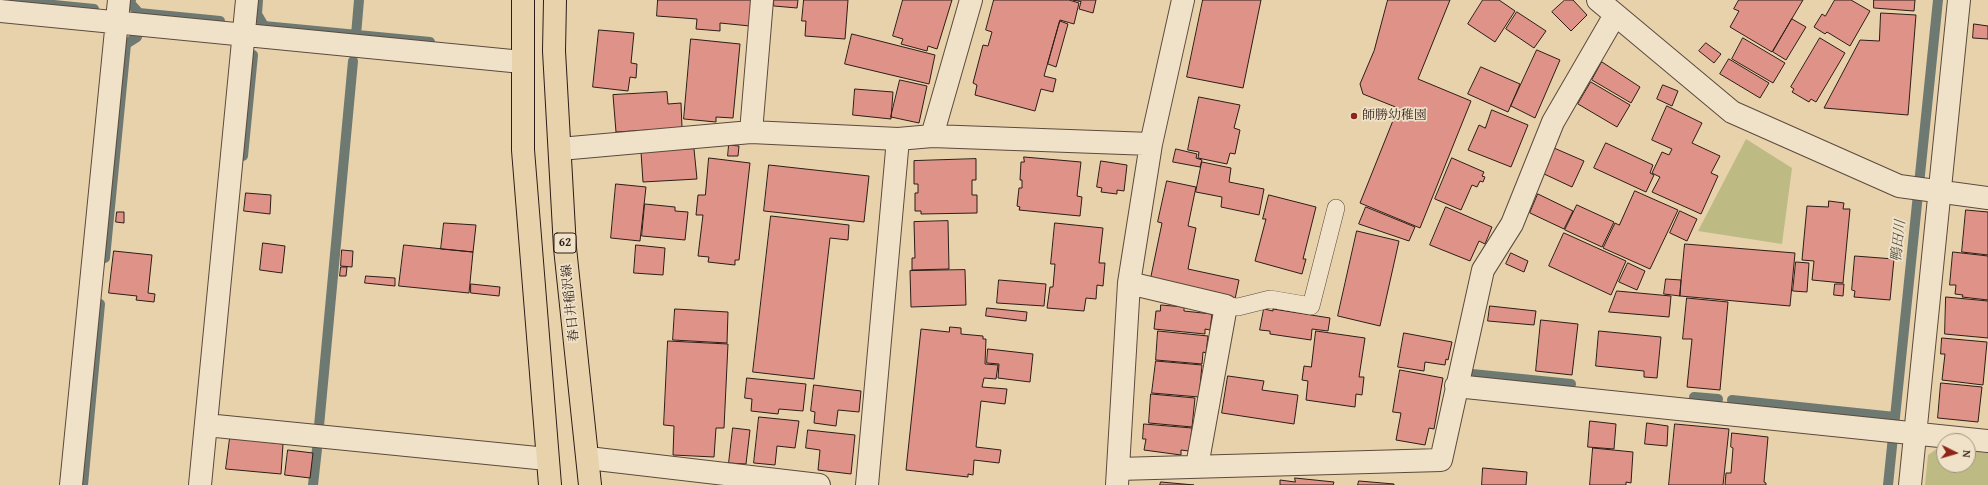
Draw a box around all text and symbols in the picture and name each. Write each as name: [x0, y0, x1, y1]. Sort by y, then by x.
place label: 師勝幼稚園: [1362, 108, 1427, 124]
marker: 師勝幼稚園: [1349, 111, 1359, 121]
water label: 鴨田川: [1888, 219, 1910, 263]
road number: 62: [554, 233, 576, 253]
street label: 春日井稲沢線: [559, 263, 583, 343]
north arrow: [1936, 433, 1976, 473]
text: N: [1959, 450, 1975, 458]

